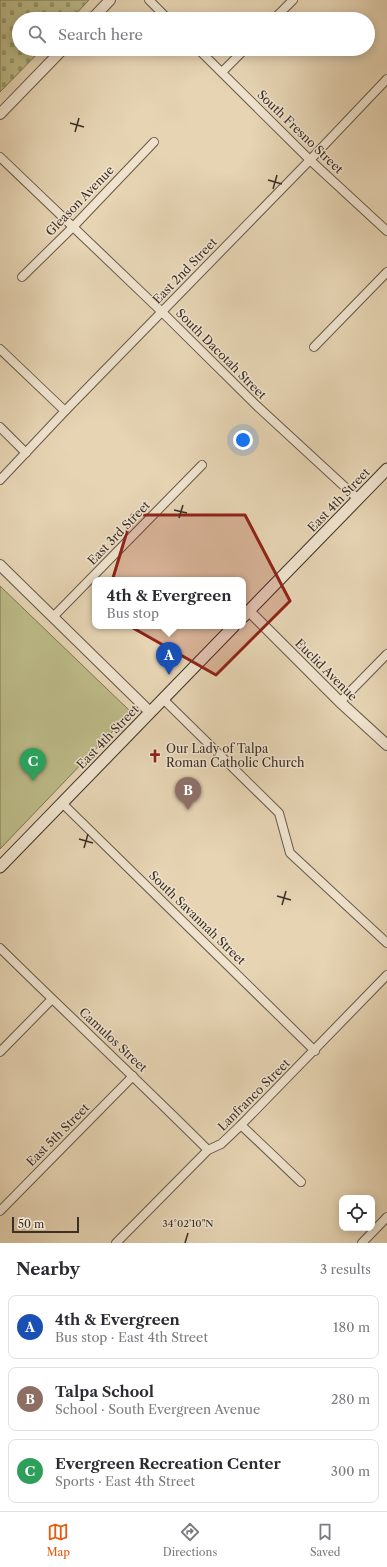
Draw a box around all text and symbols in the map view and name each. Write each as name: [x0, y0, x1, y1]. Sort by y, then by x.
search box: [12, 12, 375, 56]
icon: search: [26, 23, 48, 45]
text: Search here: [58, 25, 143, 44]
street label: South Fresno Street: [254, 87, 347, 177]
street label: Gleason Avenue: [42, 162, 117, 239]
street label: East 2nd Street: [149, 234, 220, 307]
street label: South Dacotah Street: [173, 305, 270, 403]
your location: [233, 430, 253, 450]
street label: East 4th Street: [304, 464, 373, 535]
street label: East 3rd Street: [84, 497, 153, 568]
popup: [92, 577, 246, 629]
text: 4th & Evergreen: [107, 586, 231, 605]
text: Bus stop: [107, 605, 159, 621]
street label: Euclid Avenue: [292, 635, 361, 704]
pin: A: [156, 642, 182, 675]
street label: East 4th Street: [73, 701, 142, 772]
place label: Our Lady of Talpa Roman Catholic Church: [166, 741, 305, 770]
pin: C: [20, 748, 46, 781]
church icon: Our Lady of Talpa Roman Catholic Church: [147, 748, 163, 764]
pin: B: [175, 777, 201, 810]
street label: South Savannah Street: [146, 868, 249, 968]
street label: Camulos Street: [76, 1004, 151, 1075]
street label: Lanfranco Street: [215, 1055, 293, 1134]
street label: East 5th Street: [23, 1100, 93, 1169]
map controls: [339, 1195, 375, 1231]
button: locate: [339, 1195, 375, 1231]
scale bar: [12, 1215, 79, 1234]
text: 50 m: [18, 1217, 44, 1231]
text: 34°02'10"N: [162, 1217, 214, 1230]
text: Nearby: [16, 1259, 80, 1279]
text: 3 results: [320, 1261, 371, 1277]
text: 4th & Evergreen: [55, 1310, 180, 1329]
text: A: [25, 1319, 35, 1335]
text: 180 m: [333, 1319, 370, 1335]
text: Bus stop · East 4th Street: [55, 1329, 208, 1345]
text: Talpa School: [55, 1382, 154, 1401]
text: B: [25, 1391, 35, 1407]
text: 280 m: [331, 1391, 370, 1407]
text: School · South Evergreen Avenue: [55, 1401, 260, 1417]
text: Evergreen Recreation Center: [55, 1454, 281, 1473]
text: C: [25, 1463, 35, 1479]
text: 300 m: [331, 1463, 370, 1479]
text: Sports · East 4th Street: [55, 1473, 195, 1489]
tab: Map: [46, 1521, 70, 1559]
tab: Directions: [163, 1521, 217, 1559]
tab: Saved: [310, 1521, 341, 1559]

